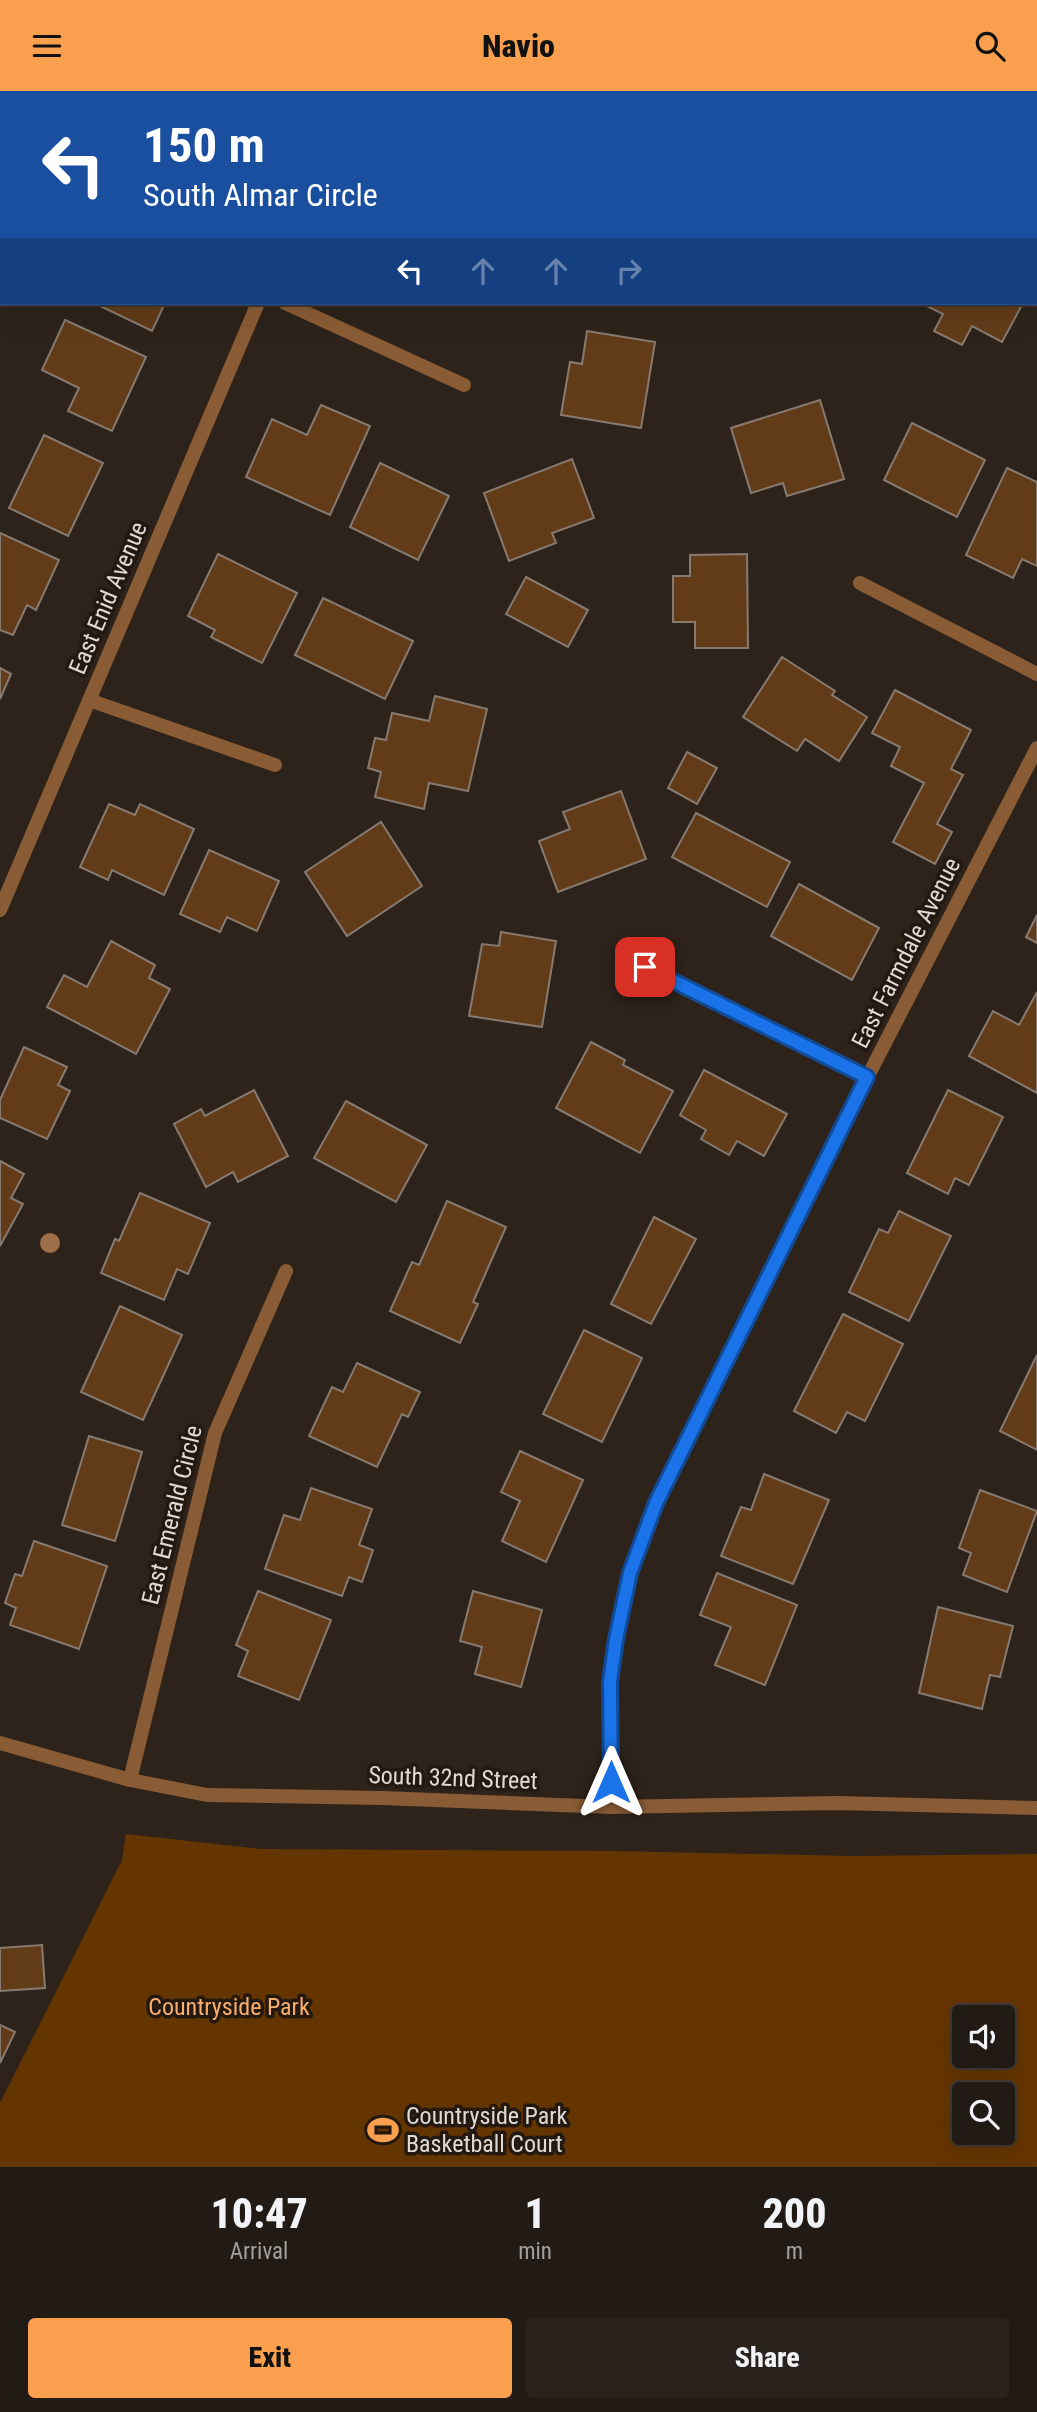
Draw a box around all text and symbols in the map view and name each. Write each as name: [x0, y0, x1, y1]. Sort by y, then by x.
icon: menu: [28, 27, 66, 65]
text: Navio: [482, 27, 555, 65]
icon: search: [971, 27, 1009, 65]
text: 150 m: [143, 117, 265, 174]
icon: left: [28, 119, 119, 210]
text: South Almar Circle: [143, 176, 378, 214]
icon: left: [391, 252, 429, 290]
icon: ahead: [464, 252, 502, 290]
icon: ahead: [537, 252, 575, 290]
icon: right: [610, 252, 648, 290]
street label: East Enid Avenue: [63, 518, 153, 678]
street label: East Farmdale Avenue: [846, 853, 966, 1053]
pin: [615, 937, 675, 997]
icon: arrive: [626, 948, 664, 986]
street label: East Emerald Circle: [136, 1423, 208, 1607]
position arrow: [574, 1745, 648, 1819]
street label: South 32nd Street: [368, 1761, 538, 1795]
park label: Countryside Park: [148, 1993, 310, 2021]
map controls: [952, 2005, 1015, 2145]
button: sound: [952, 2005, 1015, 2068]
button: search: [952, 2082, 1015, 2145]
place label: Countryside Park Basketball Court: [406, 2102, 568, 2158]
sports icon: Countryside Park Basketball Court: [366, 2113, 400, 2147]
text: 10:47: [210, 2189, 308, 2238]
text: 1: [524, 2189, 546, 2238]
text: 200: [762, 2189, 827, 2238]
text: Arrival: [230, 2238, 288, 2265]
text: min: [518, 2238, 552, 2265]
text: m: [786, 2238, 803, 2265]
button: Exit: [28, 2318, 512, 2398]
button: Share: [526, 2318, 1009, 2398]

